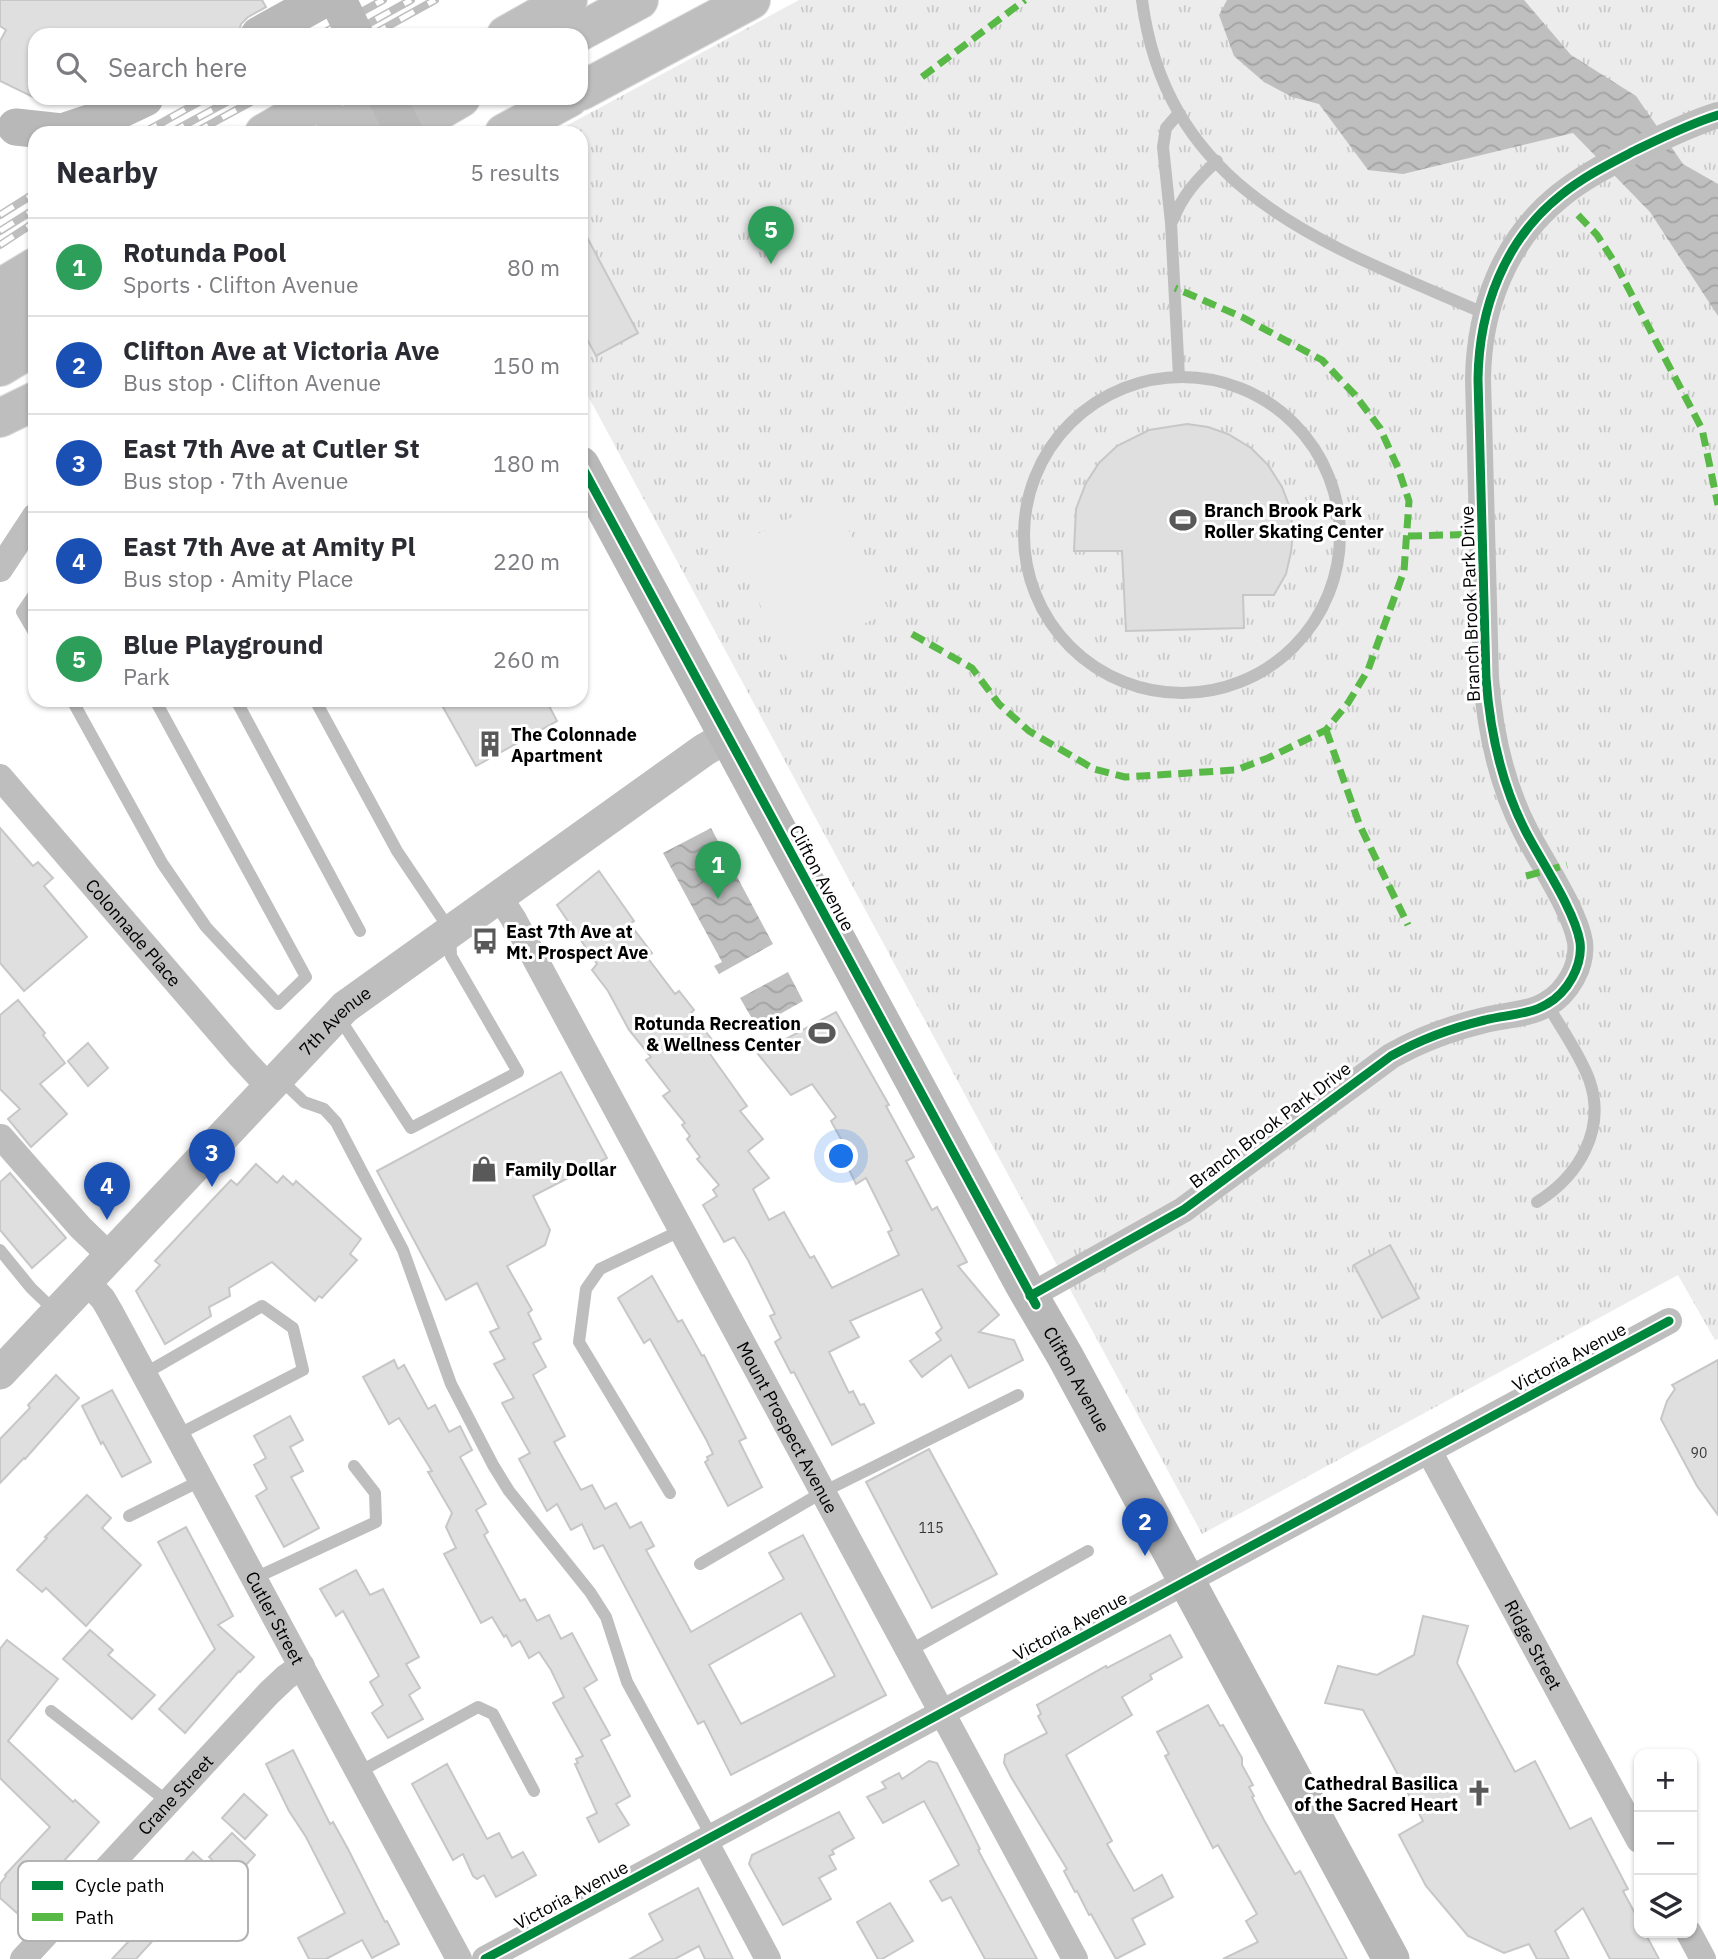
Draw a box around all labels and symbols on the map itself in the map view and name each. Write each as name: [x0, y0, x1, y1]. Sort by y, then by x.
pin: 5: [748, 206, 794, 264]
place label: Branch Brook Park Roller Skating Center: [1204, 499, 1384, 543]
sports icon: Branch Brook Park Roller Skating Center: [1168, 505, 1198, 535]
street label: Branch Brook Park Drive: [1455, 505, 1485, 702]
place label: The Colonnade Apartment: [511, 723, 637, 767]
building icon: The Colonnade Apartment: [475, 729, 505, 759]
street label: Clifton Avenue: [784, 821, 860, 935]
pin: 1: [695, 841, 741, 899]
street label: Colonnade Place: [81, 874, 187, 991]
place label: East 7th Ave at Mt. Prospect Ave: [506, 920, 648, 964]
bus stop icon: East 7th Ave at Mt. Prospect Ave: [470, 926, 500, 956]
street label: 7th Avenue: [294, 981, 375, 1061]
place label: Rotunda Recreation & Wellness Center: [634, 1012, 801, 1056]
sports icon: Rotunda Recreation & Wellness Center: [807, 1018, 837, 1048]
street label: Branch Brook Park Drive: [1185, 1057, 1355, 1193]
pin: 3: [189, 1129, 235, 1187]
your location: [824, 1139, 858, 1173]
shop icon: Family Dollar: [469, 1154, 499, 1184]
place label: Family Dollar: [505, 1158, 616, 1181]
pin: 4: [84, 1162, 130, 1220]
street label: Victoria Avenue: [1508, 1317, 1630, 1397]
street label: Clifton Avenue: [1039, 1322, 1115, 1436]
street label: Mount Prospect Avenue: [732, 1337, 844, 1517]
house number: 90: [1691, 1444, 1707, 1462]
pin: 2: [1122, 1498, 1168, 1556]
house number: 115: [918, 1519, 944, 1537]
street label: Cutler Street: [241, 1567, 310, 1668]
street label: Victoria Avenue: [1009, 1586, 1131, 1666]
street label: Ridge Street: [1500, 1595, 1567, 1694]
street label: Crane Street: [132, 1750, 218, 1839]
place label: Cathedral Basilica of the Sacred Heart: [1294, 1772, 1458, 1816]
church icon: Cathedral Basilica of the Sacred Heart: [1464, 1778, 1494, 1808]
street label: Victoria Avenue: [510, 1855, 632, 1935]
legend: [18, 1861, 248, 1941]
text: Cycle path: [75, 1873, 164, 1897]
text: Path: [75, 1905, 114, 1929]

